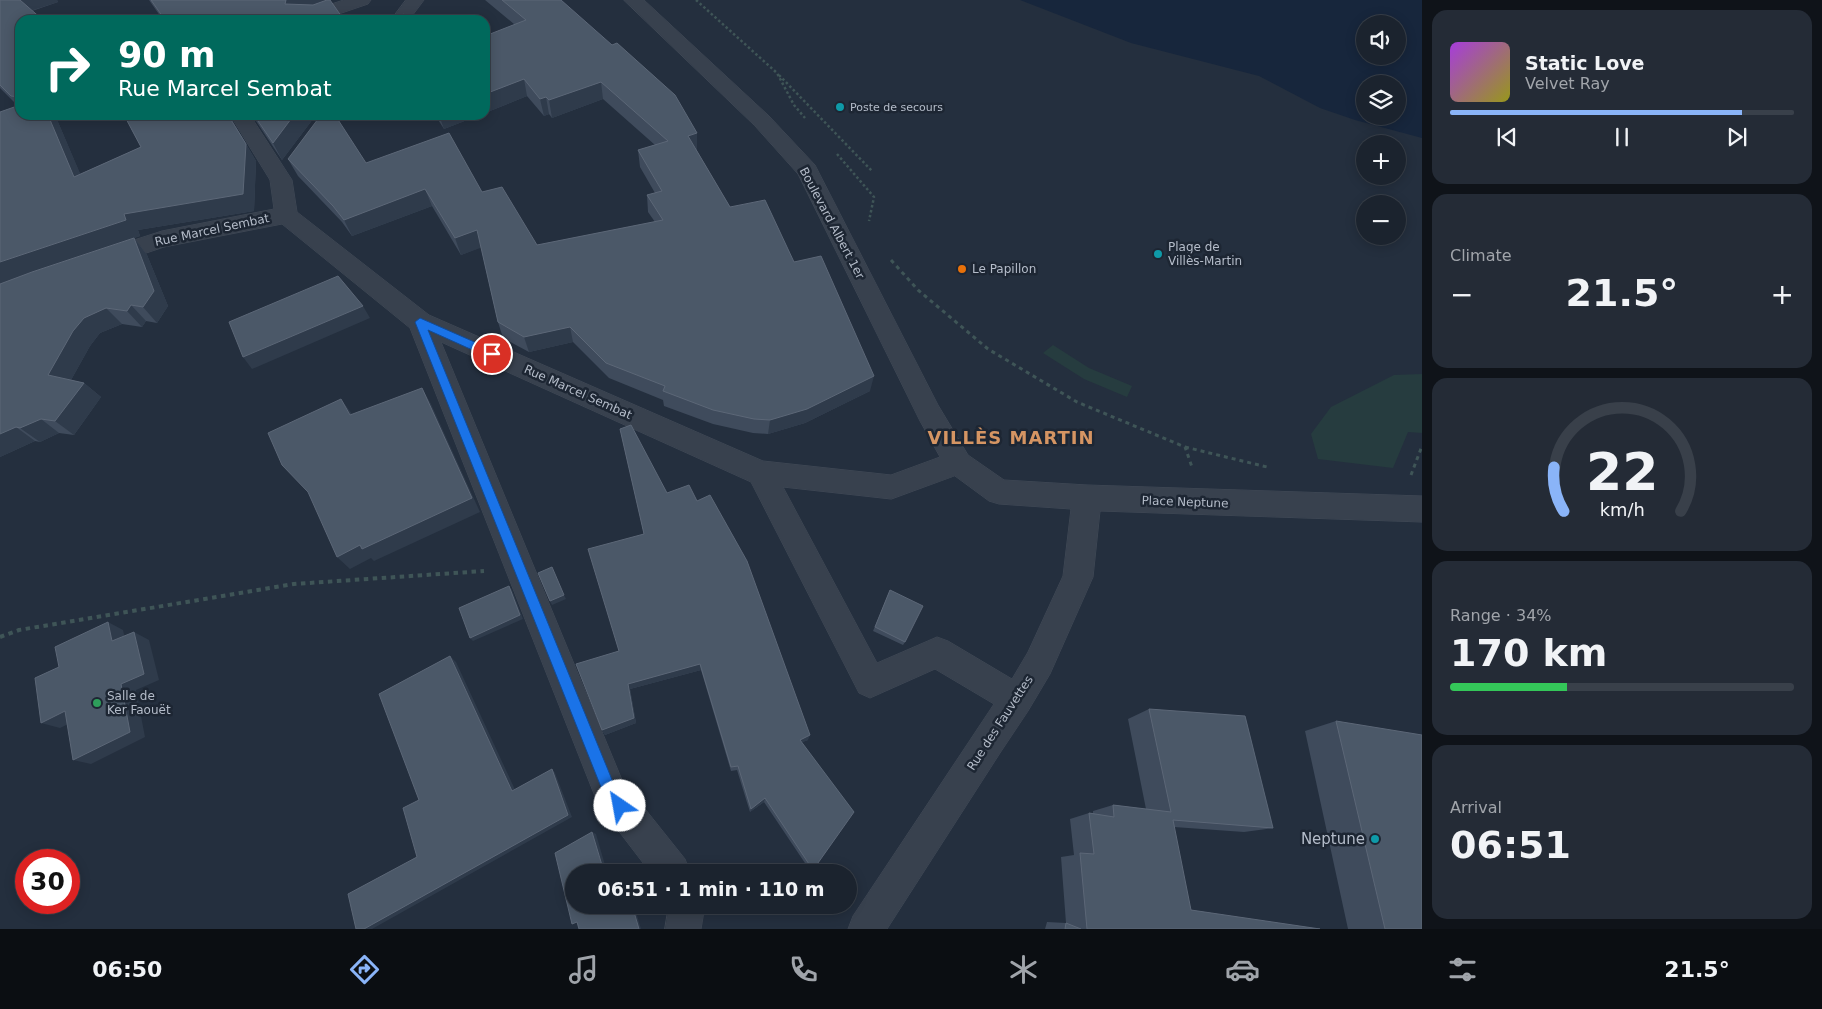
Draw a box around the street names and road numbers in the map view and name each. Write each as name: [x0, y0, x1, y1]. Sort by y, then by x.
street label: Boulevard Albert 1er: [797, 165, 867, 281]
street label: Rue Marcel Sembat: [154, 211, 271, 249]
street label: Rue Marcel Sembat: [522, 362, 634, 422]
street label: Place Neptune: [1141, 493, 1229, 511]
street label: Rue des Fauvettes: [964, 673, 1036, 773]

